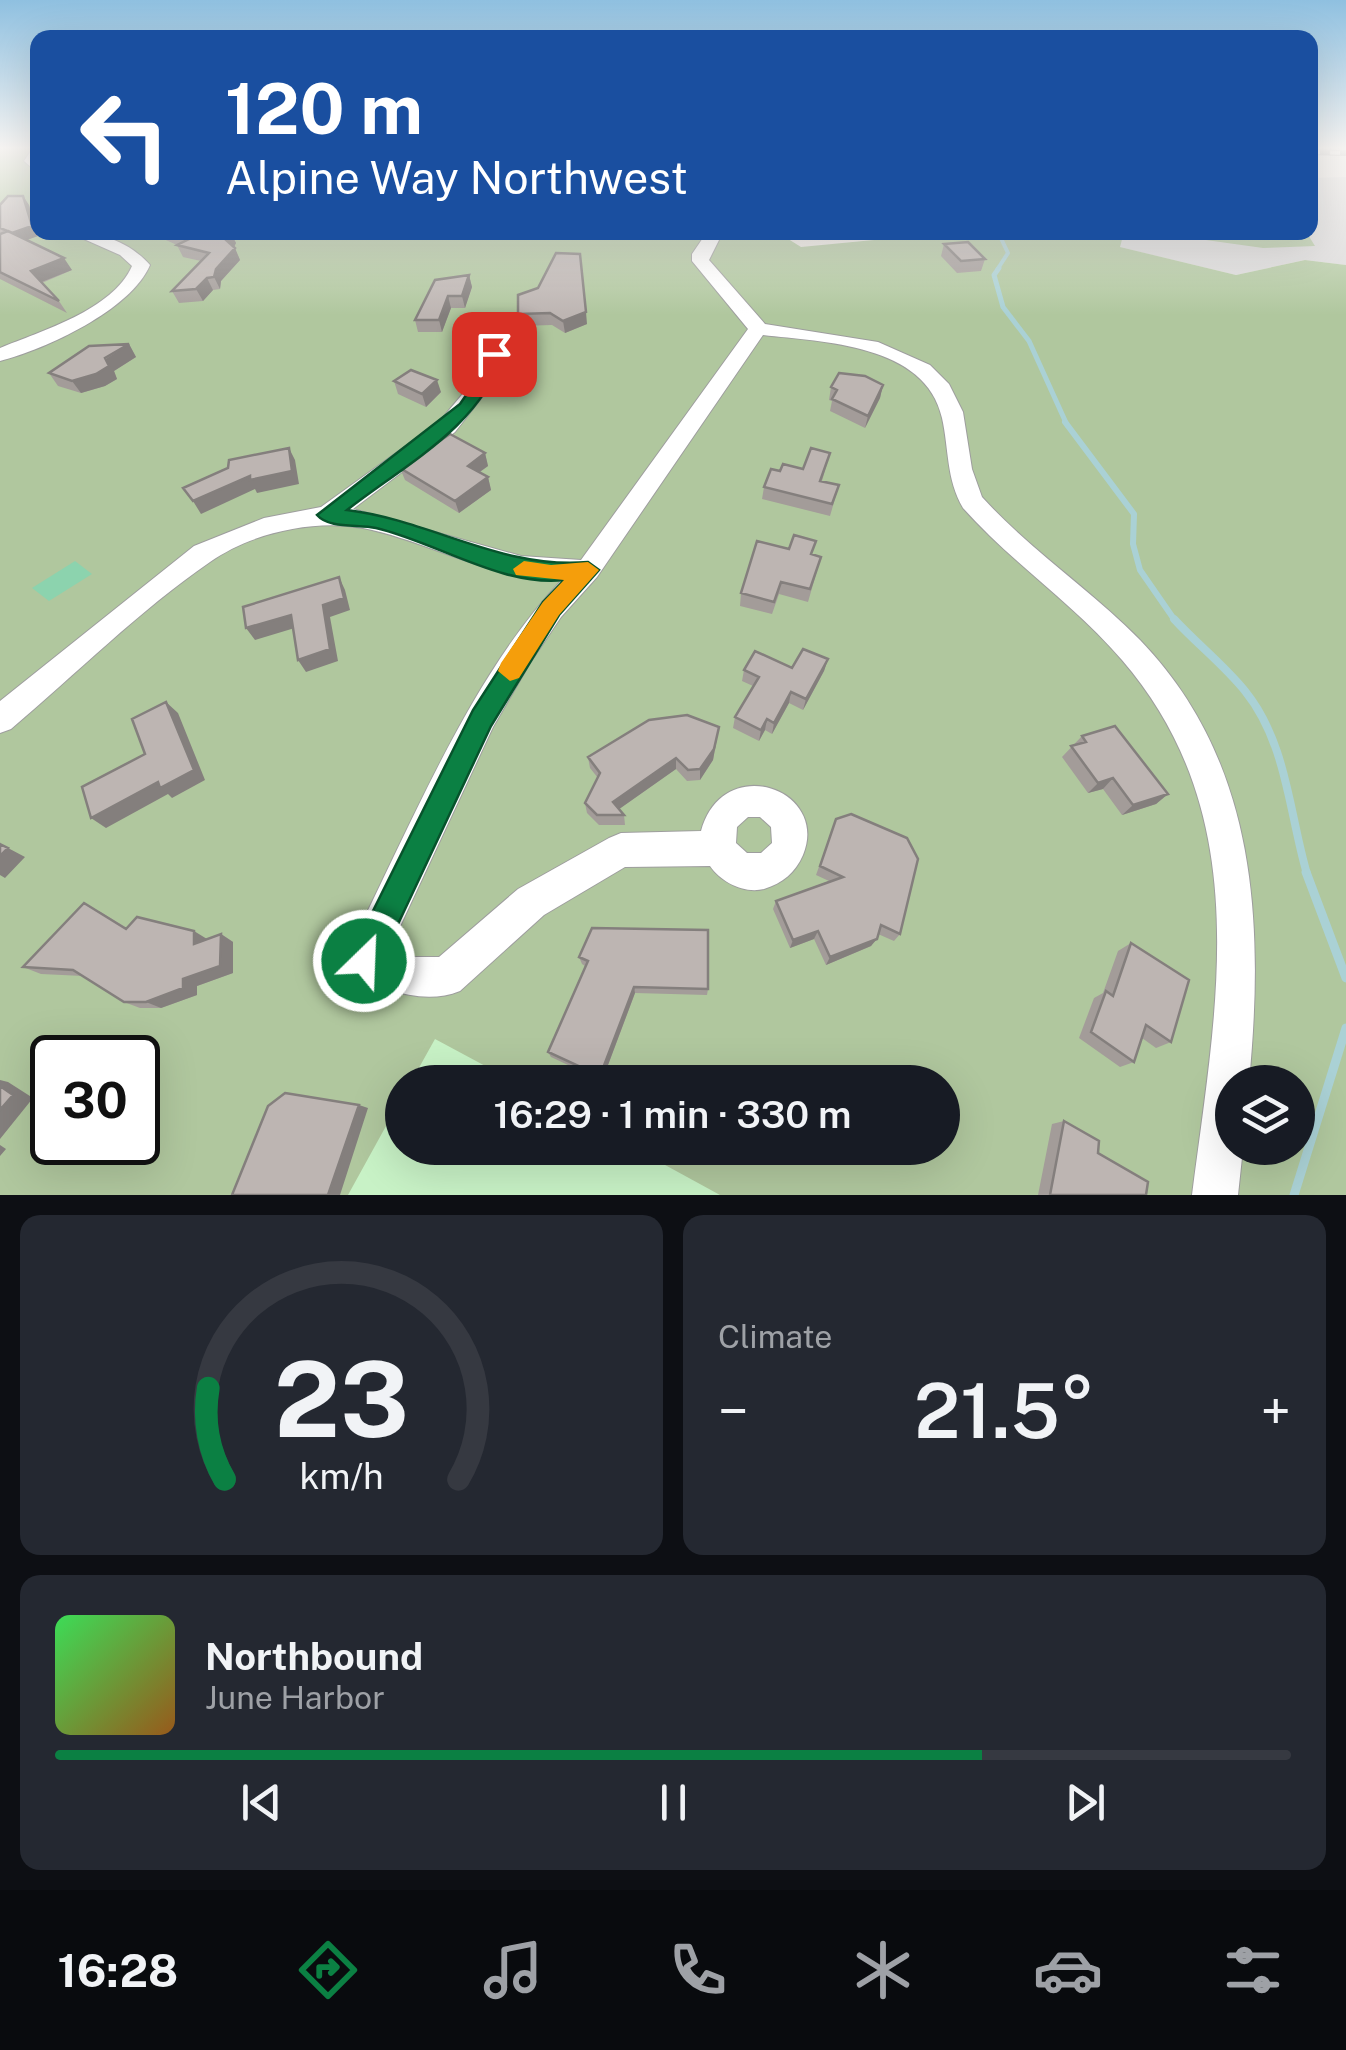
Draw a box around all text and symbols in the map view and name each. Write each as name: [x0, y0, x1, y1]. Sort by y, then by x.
text: 120 m: [225, 67, 423, 150]
icon: left: [60, 70, 190, 200]
text: Alpine Way Northwest: [225, 151, 688, 204]
pin: [452, 312, 537, 397]
icon: arrive: [467, 327, 522, 382]
position arrow: [312, 909, 416, 1013]
speed limit sign: 30: [30, 1035, 160, 1165]
map controls: [1215, 1065, 1315, 1165]
button: layers: [1215, 1065, 1315, 1165]
text: 16:29 · 1 min · 330 m: [493, 1092, 852, 1137]
text: Climate: [718, 1318, 832, 1355]
text: 23: [274, 1338, 409, 1460]
text: 21.5°: [914, 1367, 1095, 1455]
text: −: [718, 1379, 749, 1443]
text: +: [1260, 1379, 1291, 1443]
text: km/h: [299, 1455, 384, 1497]
text: Northbound: [205, 1634, 423, 1679]
text: June Harbor: [205, 1679, 385, 1716]
icon: previous: [234, 1775, 289, 1830]
icon: pause: [646, 1775, 701, 1830]
icon: next: [1058, 1775, 1113, 1830]
icon: directions: [293, 1935, 363, 2005]
icon: music: [478, 1935, 548, 2005]
icon: phone: [663, 1935, 733, 2005]
icon: climate: [848, 1935, 918, 2005]
icon: car: [1033, 1935, 1103, 2005]
icon: filters: [1218, 1935, 1288, 2005]
text: 16:28: [58, 1944, 178, 1997]

